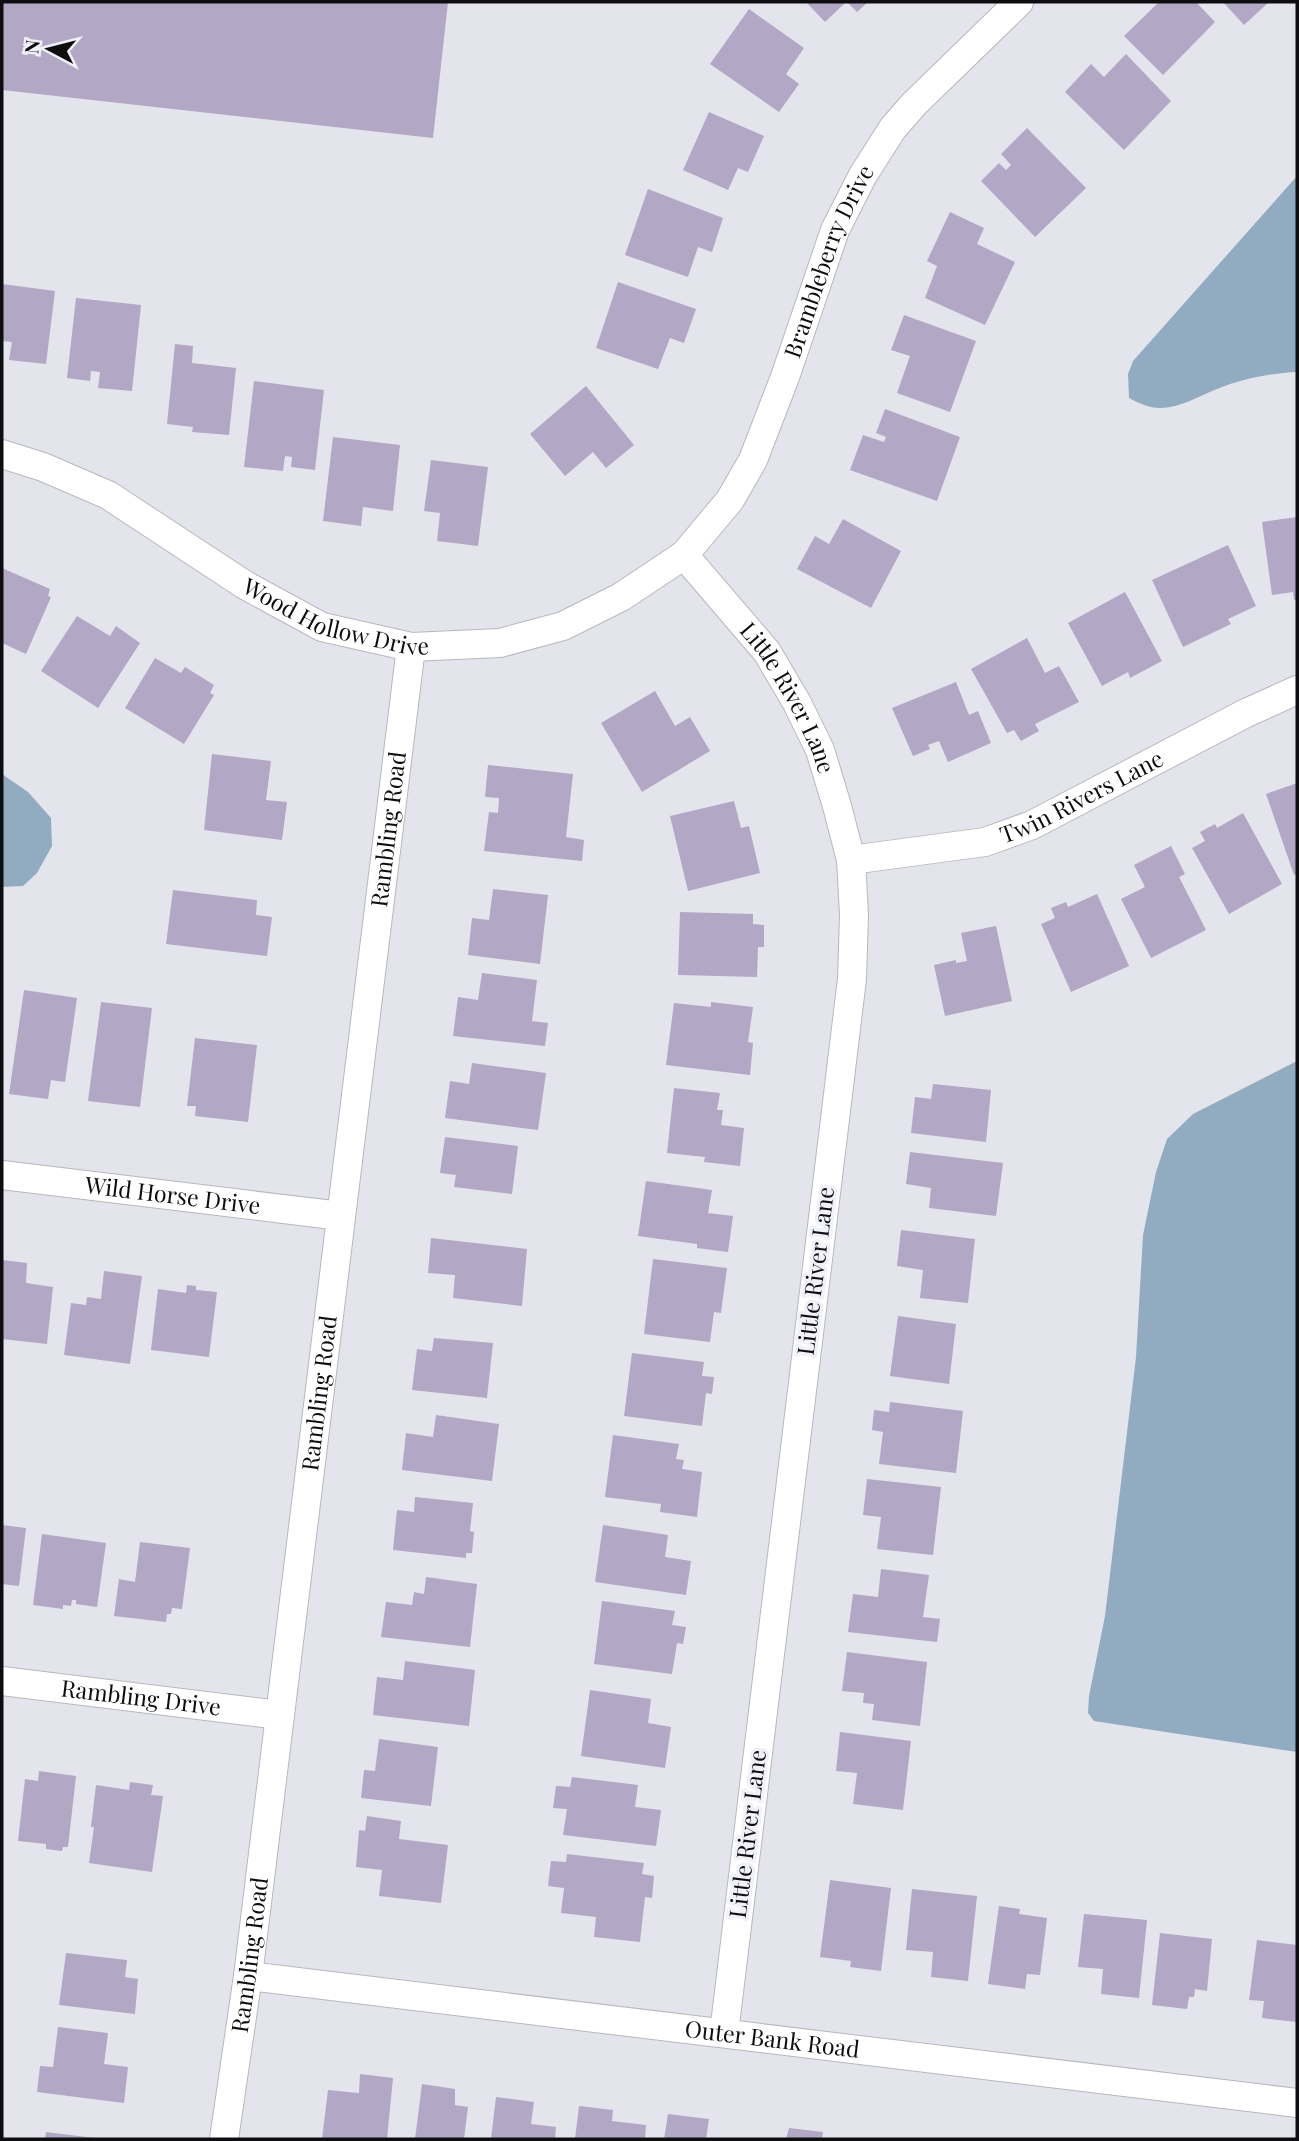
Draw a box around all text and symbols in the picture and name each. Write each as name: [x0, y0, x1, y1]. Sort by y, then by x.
north arrow: [14, 14, 84, 84]
text: N: [17, 38, 45, 55]
street label: Brambleberry Drive: [776, 158, 880, 362]
street label: Wood Hollow Drive: [237, 569, 430, 661]
street label: Little River Lane: [734, 615, 843, 777]
street label: Twin Rivers Lane: [995, 742, 1168, 849]
street label: Rambling Road: [362, 750, 412, 909]
street label: Wild Horse Drive: [83, 1168, 262, 1220]
street label: Little River Lane: [789, 1185, 840, 1357]
street label: Rambling Road: [293, 1313, 343, 1473]
street label: Rambling Drive: [60, 1671, 223, 1722]
street label: Little River Lane: [721, 1748, 772, 1920]
street label: Rambling Road: [223, 1875, 274, 2035]
street label: Outer Bank Road: [683, 2012, 861, 2064]

